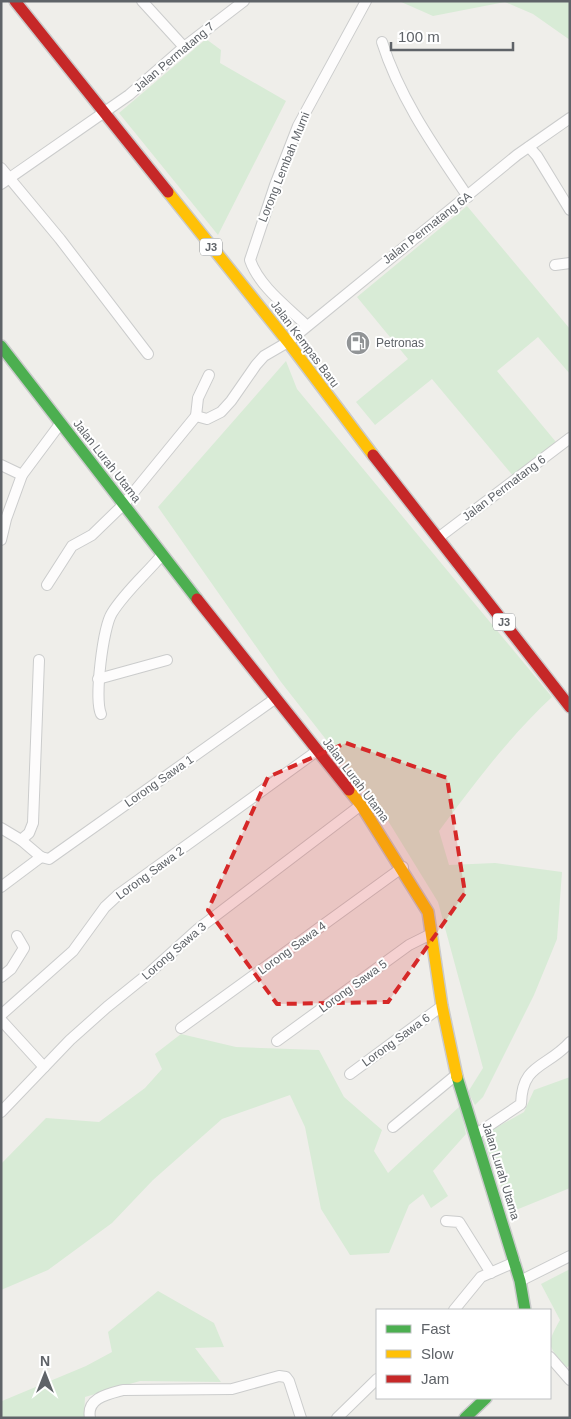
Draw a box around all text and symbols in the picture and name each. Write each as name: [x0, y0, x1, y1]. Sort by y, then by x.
street label: Jalan Permatang 7: [131, 19, 217, 95]
scale bar: [391, 20, 514, 52]
text: 100 m: [398, 28, 440, 45]
street label: Lorong Lembah Murni: [256, 110, 312, 224]
street label: Jalan Permatang 6A: [380, 189, 474, 267]
road number: J3: [200, 238, 222, 256]
street label: Jalan Kempas Baru: [268, 298, 342, 390]
fuel station icon: Petronas: [345, 330, 371, 356]
place label: Petronas: [376, 336, 424, 350]
street label: Jalan Lurah Utama: [70, 417, 144, 506]
street label: Jalan Permatang 6: [460, 452, 549, 524]
road number: J3: [493, 614, 515, 630]
street label: Jalan Lurah Utama: [320, 735, 392, 825]
street label: Lorong Sawa 1: [122, 752, 196, 810]
street label: Lorong Sawa 2: [113, 843, 187, 902]
street label: Lorong Sawa 4: [255, 918, 329, 977]
street label: Lorong Sawa 3: [139, 919, 209, 983]
street label: Lorong Sawa 5: [316, 956, 390, 1015]
street label: Lorong Sawa 6: [359, 1010, 433, 1069]
street label: Jalan Lurah Utama: [479, 1120, 523, 1222]
legend: [376, 1309, 551, 1399]
text: Fast: [421, 1320, 451, 1337]
text: Slow: [421, 1345, 454, 1362]
north arrow: [20, 1349, 70, 1399]
text: N: [40, 1353, 50, 1369]
text: Jam: [421, 1370, 449, 1387]

